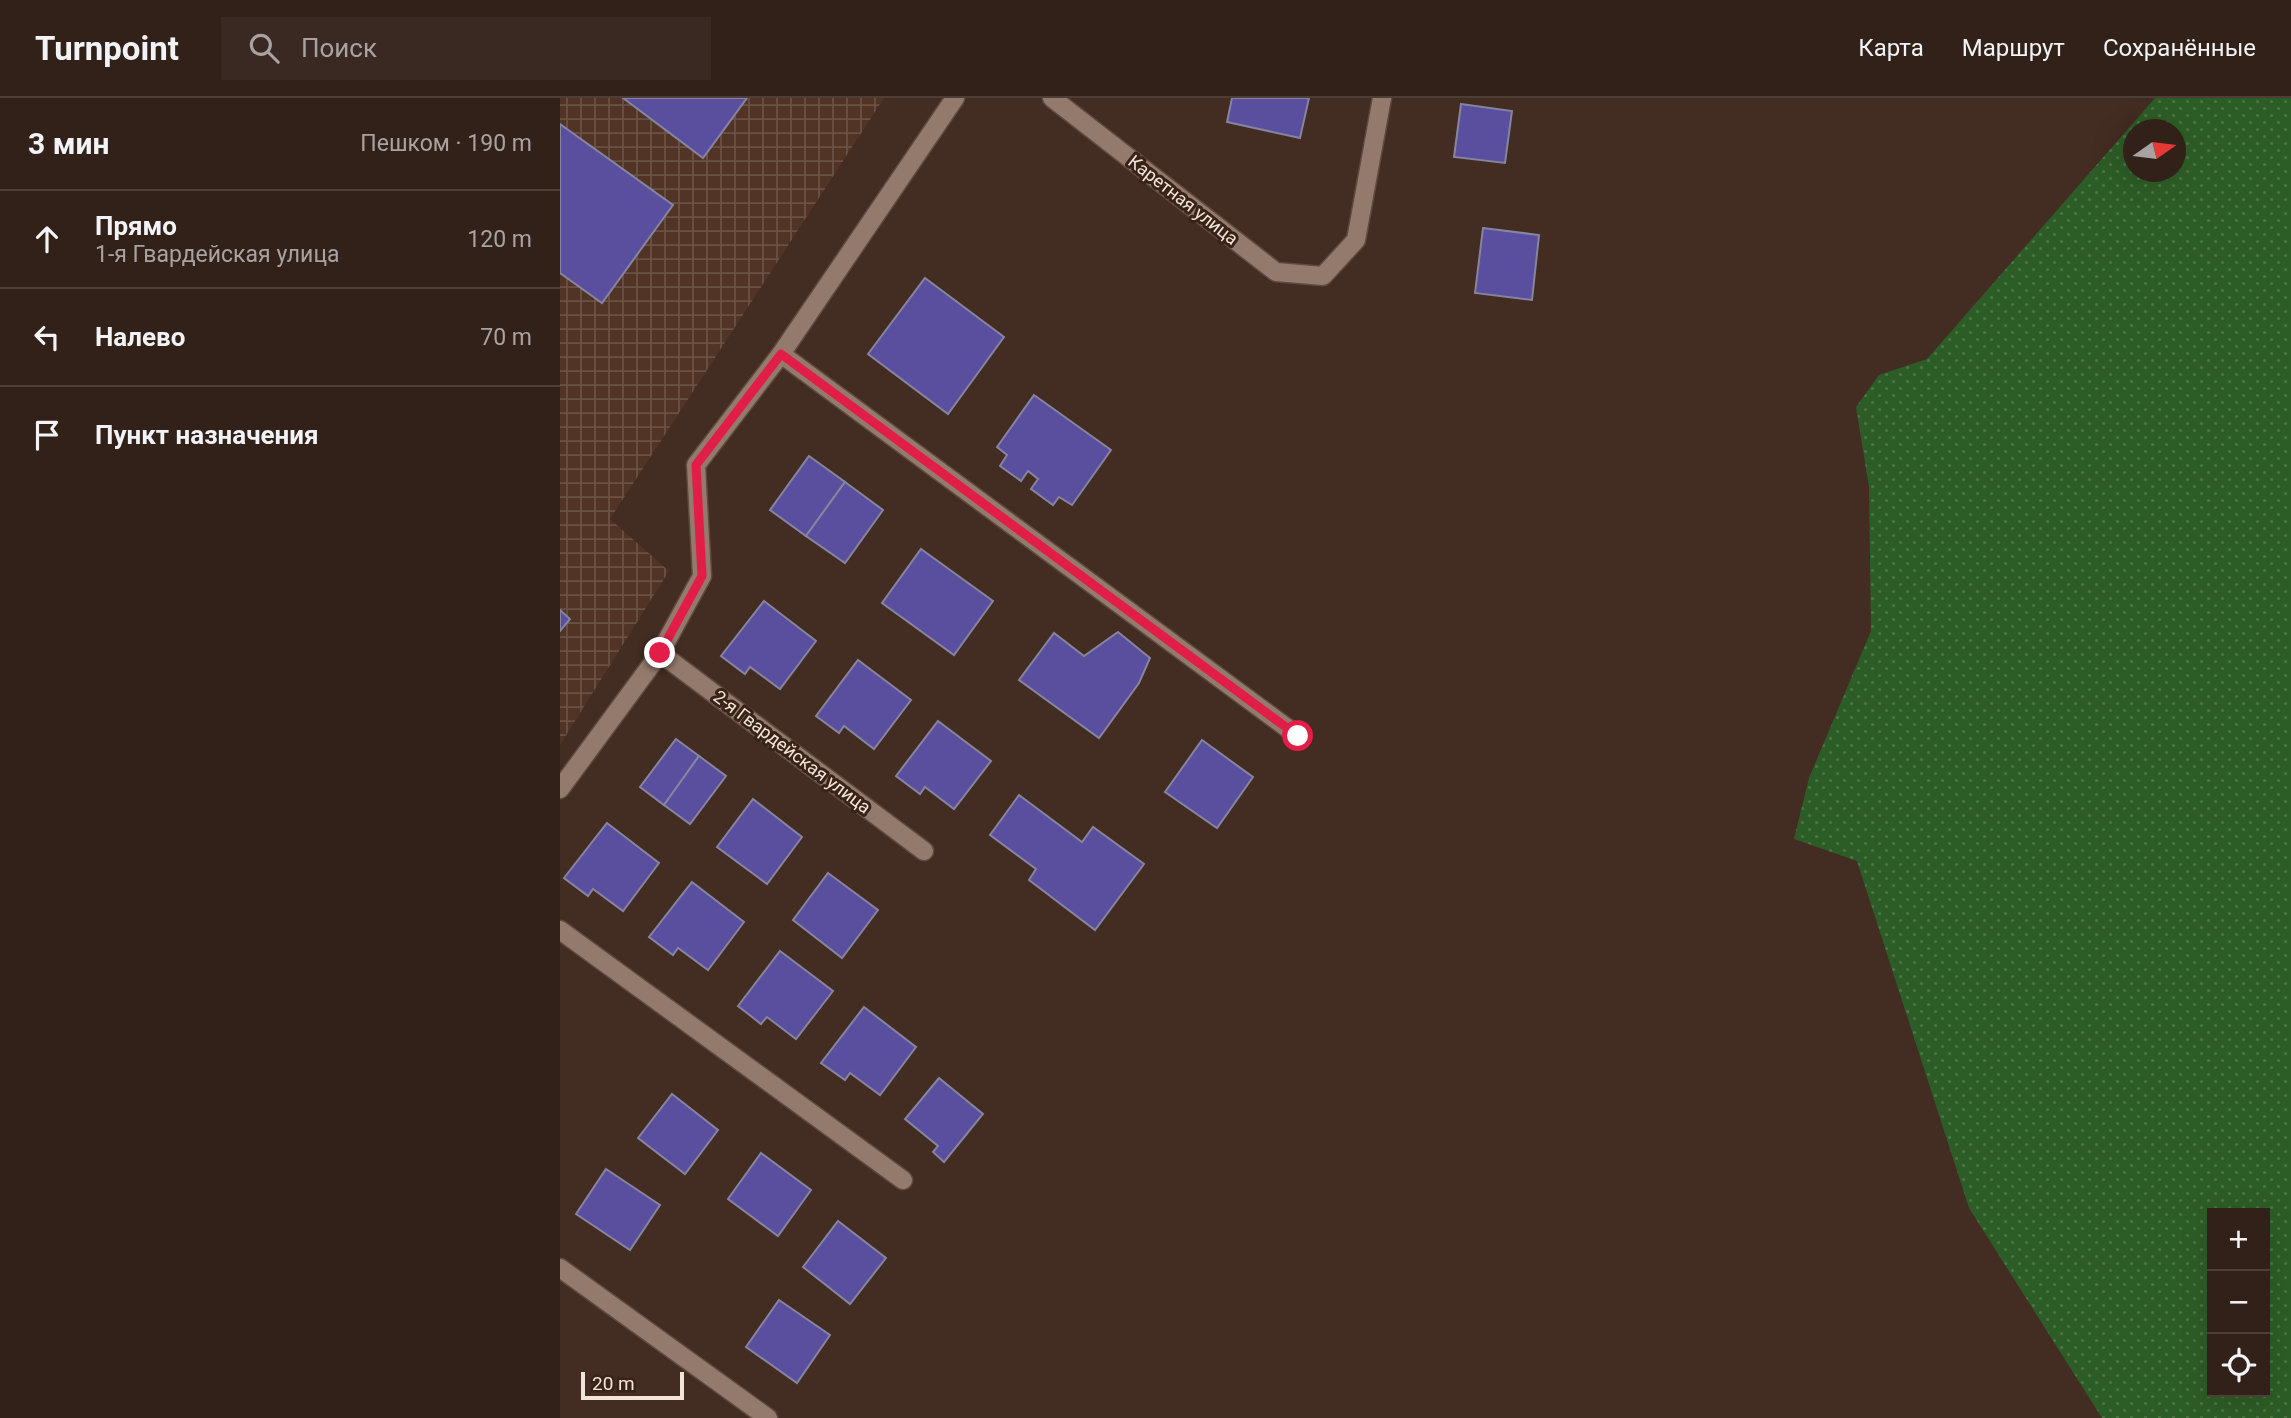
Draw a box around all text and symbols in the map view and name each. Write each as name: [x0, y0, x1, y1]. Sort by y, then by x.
search box: [221, 17, 711, 80]
text: Turnpoint: [35, 29, 179, 68]
icon: search: [245, 29, 283, 67]
text: Поиск: [301, 33, 377, 63]
text: Карта: [1858, 34, 1924, 62]
text: Маршрут: [1962, 34, 2065, 62]
text: Сохранённые: [2103, 34, 2256, 62]
north arrow: [2123, 119, 2186, 182]
text: 3 мин: [28, 126, 109, 161]
text: Пешком · 190 m: [360, 130, 532, 157]
street label: Каретная улица: [1124, 150, 1242, 249]
text: Прямо: [95, 211, 177, 241]
icon: ahead: [28, 220, 66, 258]
text: 120 m: [467, 226, 532, 253]
text: 1-я Гвардейская улица: [95, 241, 340, 268]
icon: left: [28, 318, 66, 356]
text: Налево: [95, 322, 185, 352]
text: 70 m: [480, 324, 532, 351]
icon: arrive: [28, 416, 66, 454]
text: Пункт назначения: [95, 420, 319, 450]
route end: [644, 637, 675, 668]
street label: 2-я Гвардейская улица: [710, 686, 875, 818]
route start: [1282, 720, 1313, 751]
map controls: [2207, 1208, 2270, 1397]
button: +: [2207, 1208, 2270, 1271]
button: −: [2207, 1271, 2270, 1334]
button: locate: [2207, 1334, 2270, 1397]
scale bar: [581, 1369, 684, 1401]
text: 20 m: [592, 1372, 635, 1395]

